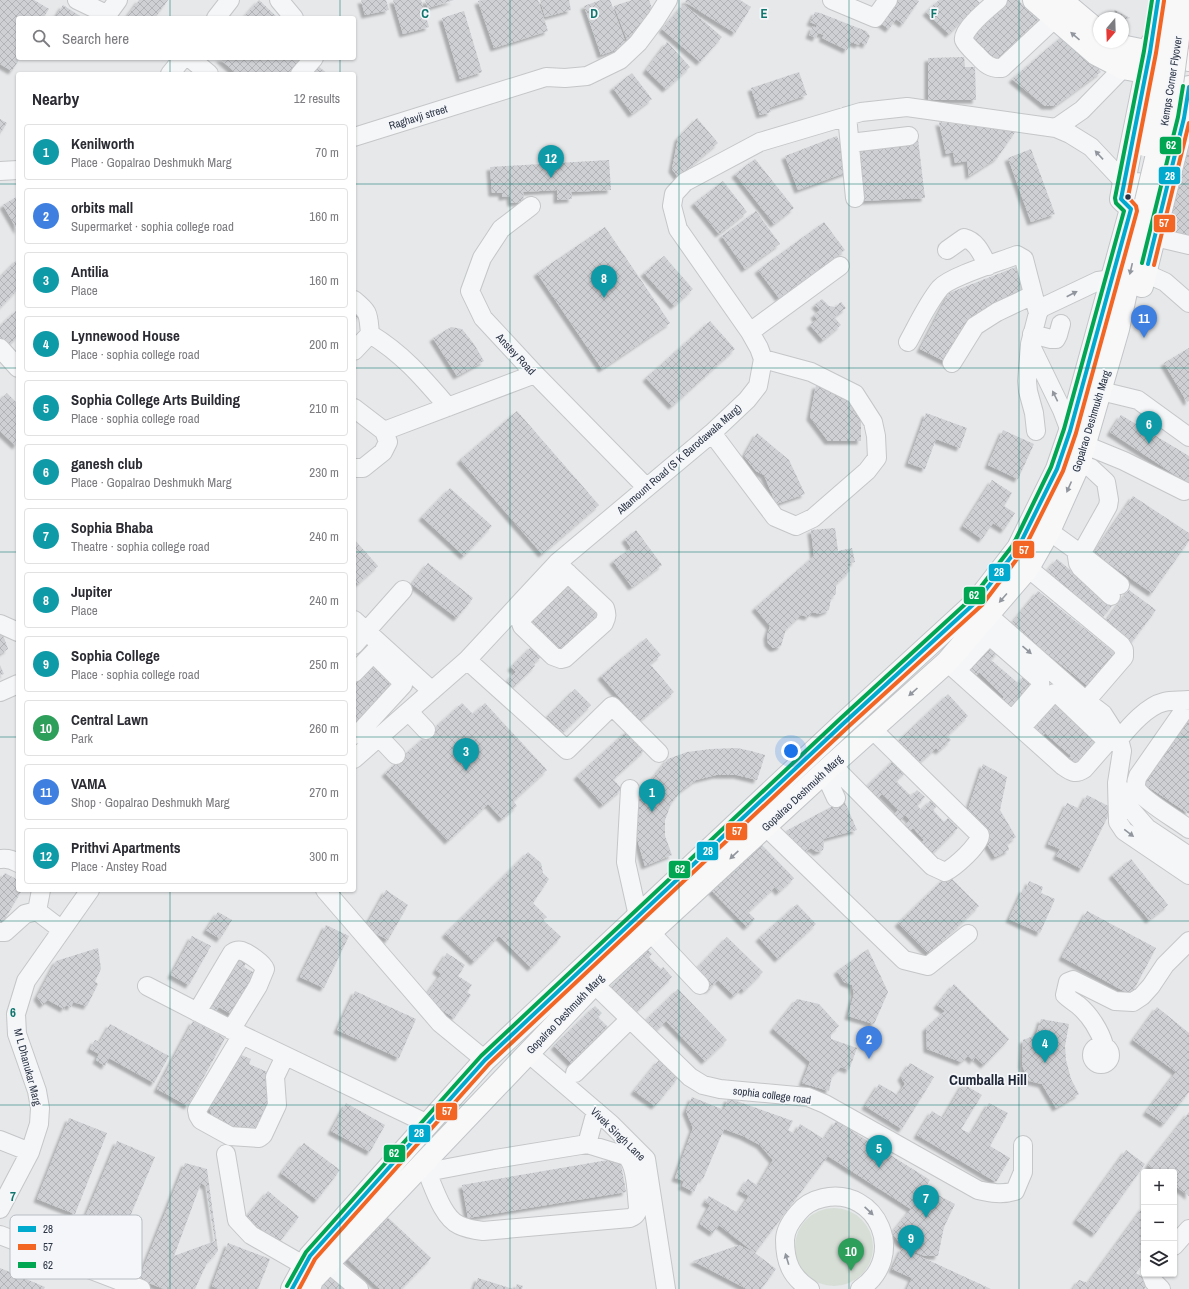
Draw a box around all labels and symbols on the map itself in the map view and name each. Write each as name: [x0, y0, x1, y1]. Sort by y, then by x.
text: C: [421, 5, 429, 22]
text: D: [590, 5, 598, 22]
text: E: [760, 5, 768, 22]
text: F: [931, 5, 938, 22]
north arrow: [1093, 12, 1129, 48]
one-way arrow: [1070, 32, 1081, 41]
street label: Kemps Corner Flyover: [1157, 35, 1185, 127]
street label: Raghavji street: [387, 101, 450, 133]
line badge: 62: [1159, 136, 1182, 155]
text: 62: [1166, 138, 1176, 152]
pin: 12: [538, 145, 564, 178]
one-way arrow: [1094, 150, 1104, 160]
line badge: 28: [1158, 166, 1181, 185]
text: 28: [1165, 169, 1175, 183]
unlabelled marker: [1123, 192, 1133, 202]
line badge: 57: [1153, 214, 1176, 233]
text: 57: [1159, 216, 1169, 230]
one-way arrow: [1128, 263, 1134, 275]
pin: 8: [591, 265, 617, 298]
one-way arrow: [1067, 290, 1078, 297]
pin: 11: [1131, 305, 1157, 338]
street label: Anstey Road: [493, 330, 539, 378]
street label: Gopalrao Deshmukh Marg: [1069, 368, 1113, 474]
one-way arrow: [1052, 390, 1058, 401]
street label: Altamount Road (S K Barodawala Marg): [613, 401, 744, 518]
pin: 6: [1136, 411, 1162, 444]
one-way arrow: [1066, 481, 1072, 493]
line badge: 57: [1012, 540, 1035, 559]
text: 57: [1019, 543, 1029, 557]
line badge: 28: [988, 563, 1011, 582]
text: 28: [994, 565, 1004, 579]
line badge: 62: [963, 586, 986, 605]
text: 62: [969, 588, 979, 602]
one-way arrow: [998, 592, 1007, 603]
one-way arrow: [1023, 645, 1032, 654]
one-way arrow: [908, 687, 919, 696]
pin: 3: [453, 738, 479, 771]
your location: [781, 741, 801, 761]
street label: Gopalrao Deshmukh Marg: [759, 752, 845, 834]
pin: 1: [639, 779, 665, 812]
line badge: 57: [725, 822, 748, 841]
text: 57: [732, 824, 742, 838]
one-way arrow: [1123, 829, 1134, 837]
line badge: 28: [696, 841, 719, 861]
text: 28: [703, 844, 713, 858]
one-way arrow: [729, 850, 740, 859]
line badge: 62: [668, 860, 691, 879]
text: 62: [675, 862, 685, 876]
street label: Gopalrao Deshmukh Marg: [523, 971, 607, 1057]
text: 6: [10, 1004, 16, 1021]
pin: 2: [856, 1026, 882, 1059]
street label: M L Dhanukar Marg: [11, 1027, 45, 1107]
pin: 4: [1032, 1030, 1058, 1063]
district label: Cumballa Hill: [949, 1069, 1027, 1090]
street label: sophia college road: [732, 1083, 812, 1107]
line badge: 57: [435, 1102, 458, 1121]
text: 57: [442, 1104, 452, 1118]
street label: Vivek Singh Lane: [588, 1104, 648, 1164]
line badge: 28: [408, 1124, 431, 1143]
text: 28: [414, 1126, 424, 1140]
pin: 5: [866, 1135, 892, 1168]
line badge: 62: [383, 1144, 406, 1163]
text: 62: [389, 1146, 399, 1160]
pin: 7: [913, 1185, 939, 1218]
text: 7: [10, 1188, 16, 1205]
one-way arrow: [864, 1206, 874, 1216]
legend: [10, 1215, 142, 1279]
text: 28: [43, 1222, 53, 1236]
pin: 9: [898, 1225, 924, 1258]
pin: 10: [838, 1238, 864, 1271]
text: 57: [43, 1240, 53, 1254]
one-way arrow: [784, 1253, 790, 1265]
text: 62: [43, 1258, 53, 1272]

